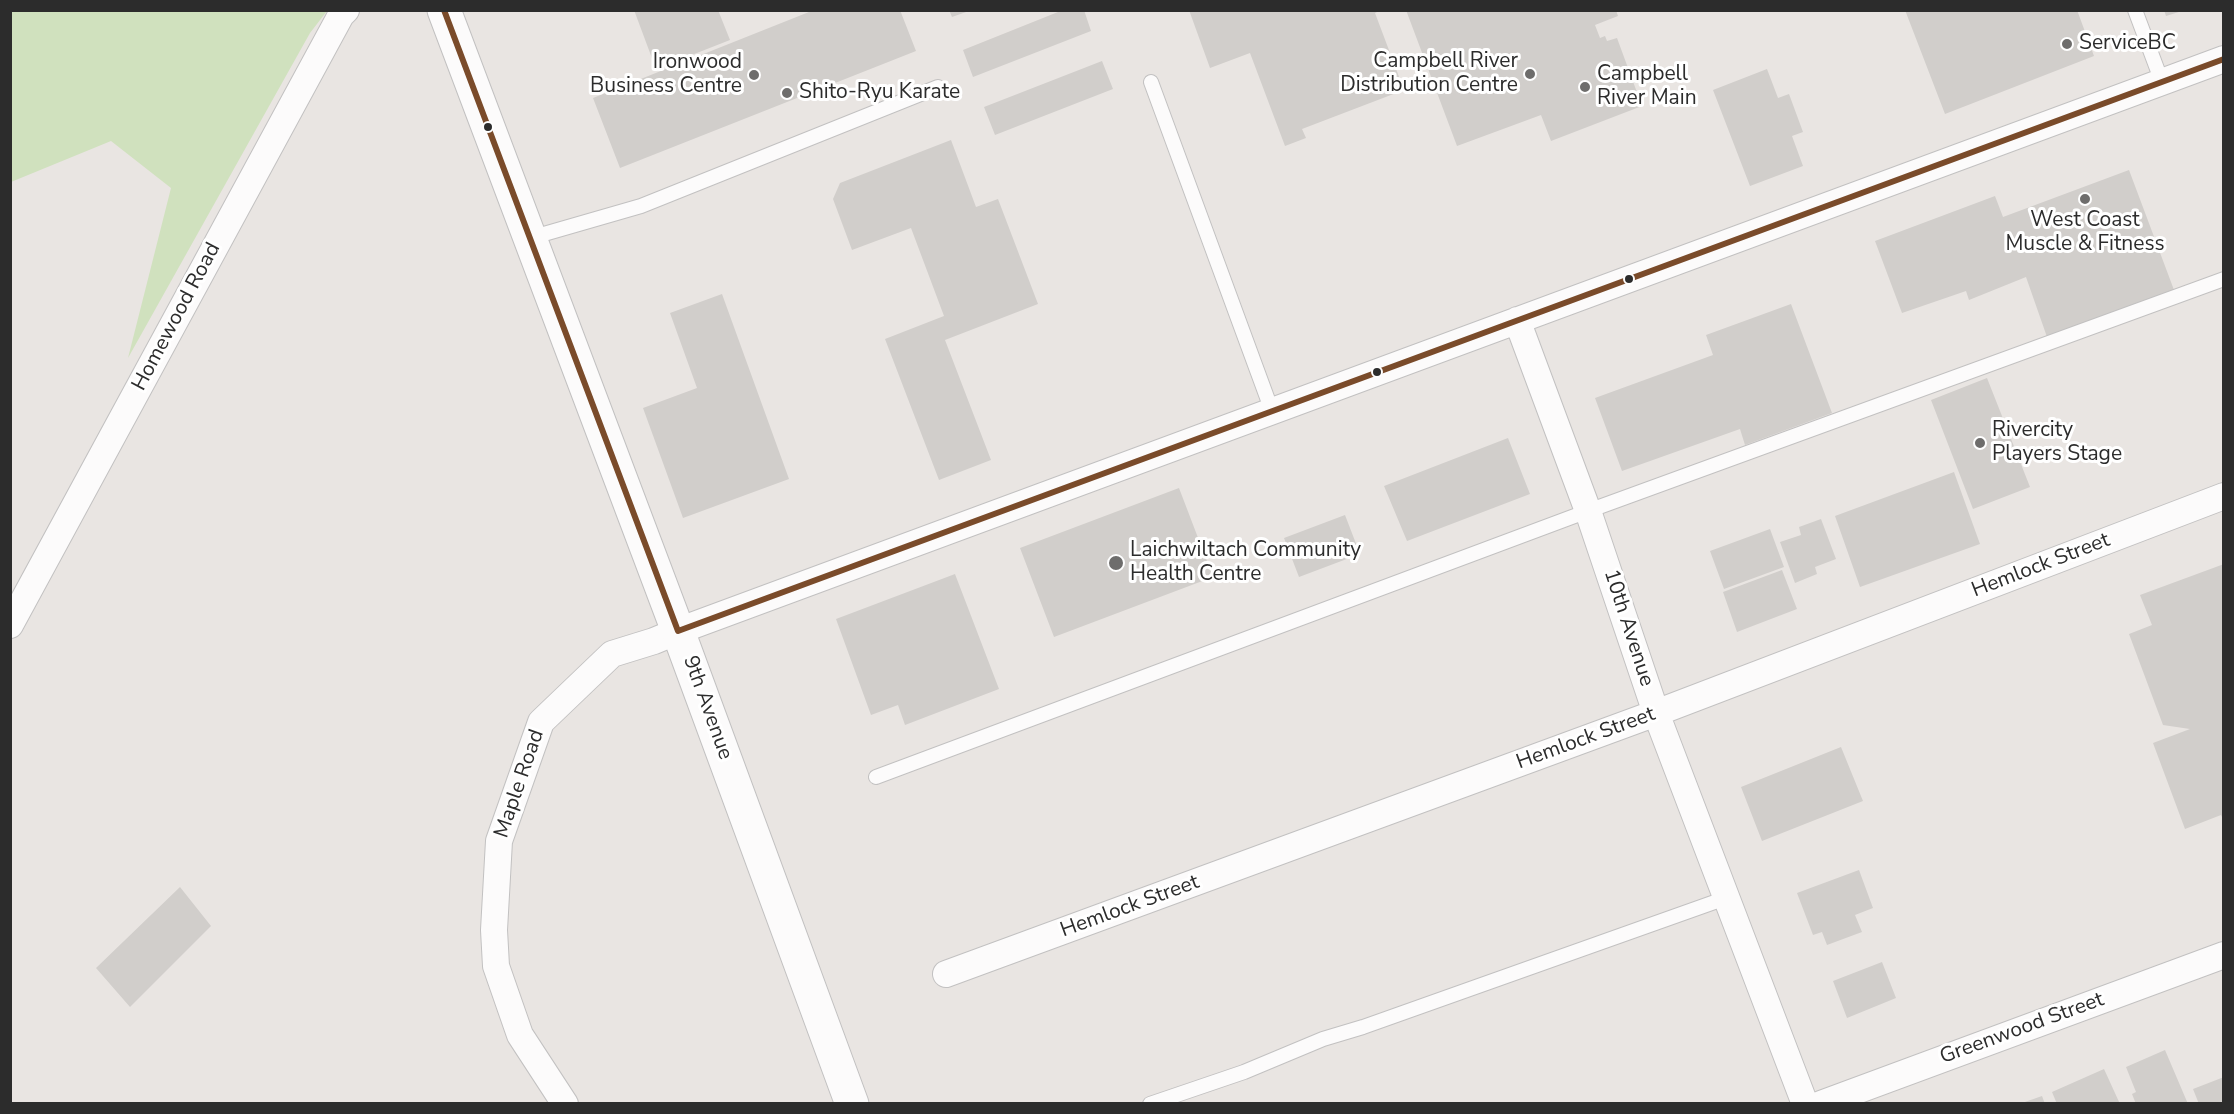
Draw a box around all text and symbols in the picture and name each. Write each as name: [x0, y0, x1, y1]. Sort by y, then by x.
place label: ServiceBC: [2079, 31, 2176, 57]
marker: ServiceBC: [2060, 37, 2074, 51]
place label: Campbell River Distribution Centre: [1340, 49, 1518, 99]
place label: Ironwood Business Centre: [590, 50, 742, 100]
place label: Campbell River Main: [1597, 62, 1697, 112]
marker: Campbell River Distribution Centre: [1523, 67, 1537, 81]
marker: Ironwood Business Centre: [747, 68, 761, 82]
place label: Shito-Ryu Karate: [799, 80, 960, 106]
marker: Campbell River Main: [1578, 80, 1592, 94]
marker: Shito-Ryu Karate: [780, 86, 794, 100]
unlabelled marker: [482, 121, 494, 133]
marker: West Coast Muscle & Fitness: [2078, 192, 2092, 206]
place label: West Coast Muscle & Fitness: [2005, 208, 2165, 258]
street label: Homewood Road: [127, 239, 227, 395]
unlabelled marker: [1623, 273, 1635, 285]
unlabelled marker: [1371, 366, 1383, 378]
place label: Rivercity Players Stage: [1992, 418, 2122, 468]
marker: Rivercity Players Stage: [1973, 436, 1987, 450]
street label: Hemlock Street: [1968, 528, 2114, 604]
place label: Laichwiltach Community Health Centre: [1130, 538, 1361, 588]
marker: Laichwiltach Community Health Centre: [1107, 554, 1125, 572]
street label: 10th Avenue: [1597, 566, 1659, 690]
street label: 9th Avenue: [677, 653, 737, 763]
street label: Hemlock Street: [1513, 702, 1659, 776]
street label: Maple Road: [490, 727, 550, 841]
street label: Hemlock Street: [1057, 870, 1203, 944]
street label: Greenwood Street: [1937, 988, 2107, 1070]

